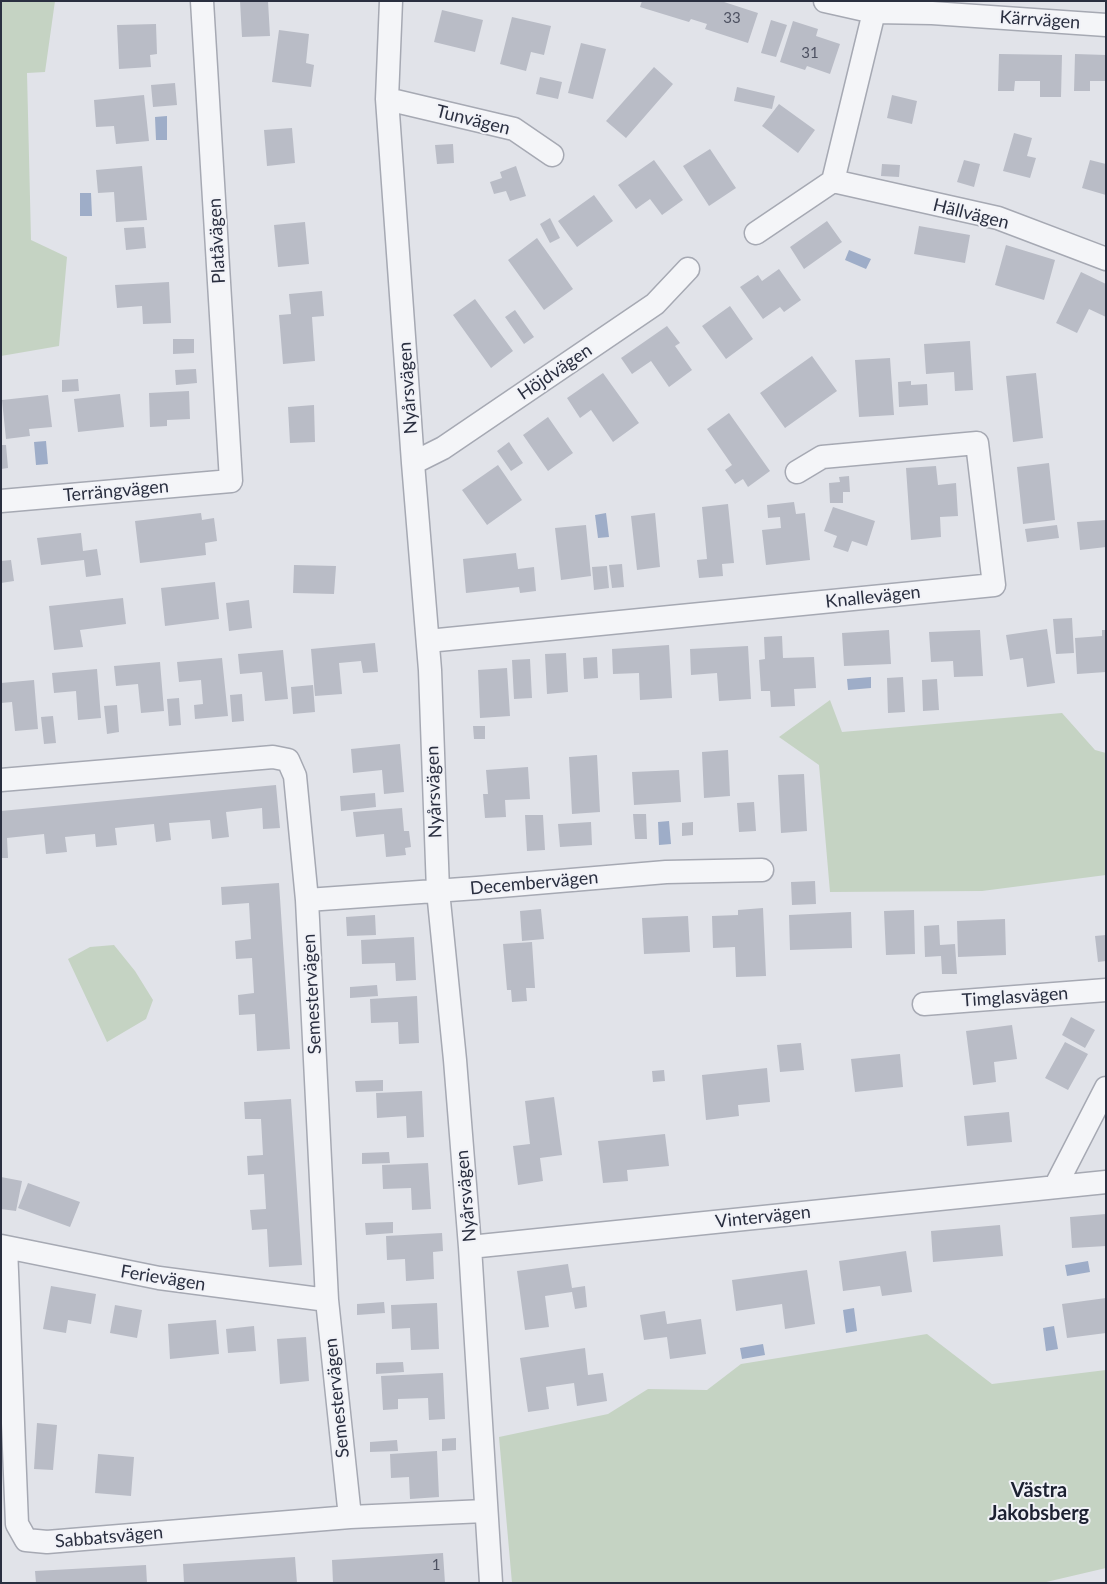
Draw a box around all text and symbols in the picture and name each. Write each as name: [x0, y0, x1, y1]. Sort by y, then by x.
street label: Kärrvägen: [999, 6, 1081, 34]
house number: 33: [723, 9, 741, 27]
house number: 31: [801, 44, 819, 62]
street label: Tunvägen: [434, 100, 512, 140]
street label: Hällvägen: [931, 194, 1011, 234]
street label: Platåvägen: [204, 198, 230, 284]
street label: Höjdvägen: [514, 339, 596, 405]
street label: Nyårsvägen: [394, 341, 422, 435]
street label: Terrängvägen: [62, 476, 170, 506]
street label: Knallevägen: [824, 581, 922, 613]
street label: Nyårsvägen: [422, 745, 446, 839]
street label: Decembervägen: [469, 867, 599, 899]
street label: Semestervägen: [298, 933, 326, 1055]
street label: Timglasvägen: [961, 983, 1069, 1011]
street label: Nyårsvägen: [451, 1149, 481, 1243]
street label: Vintervägen: [714, 1201, 812, 1233]
street label: Ferievägen: [119, 1261, 207, 1295]
street label: Semestervägen: [320, 1337, 354, 1459]
district label: Västra Jakobsberg: [989, 1479, 1089, 1526]
street label: Sabbatsvägen: [54, 1522, 164, 1552]
house number: 1: [432, 1556, 440, 1574]

